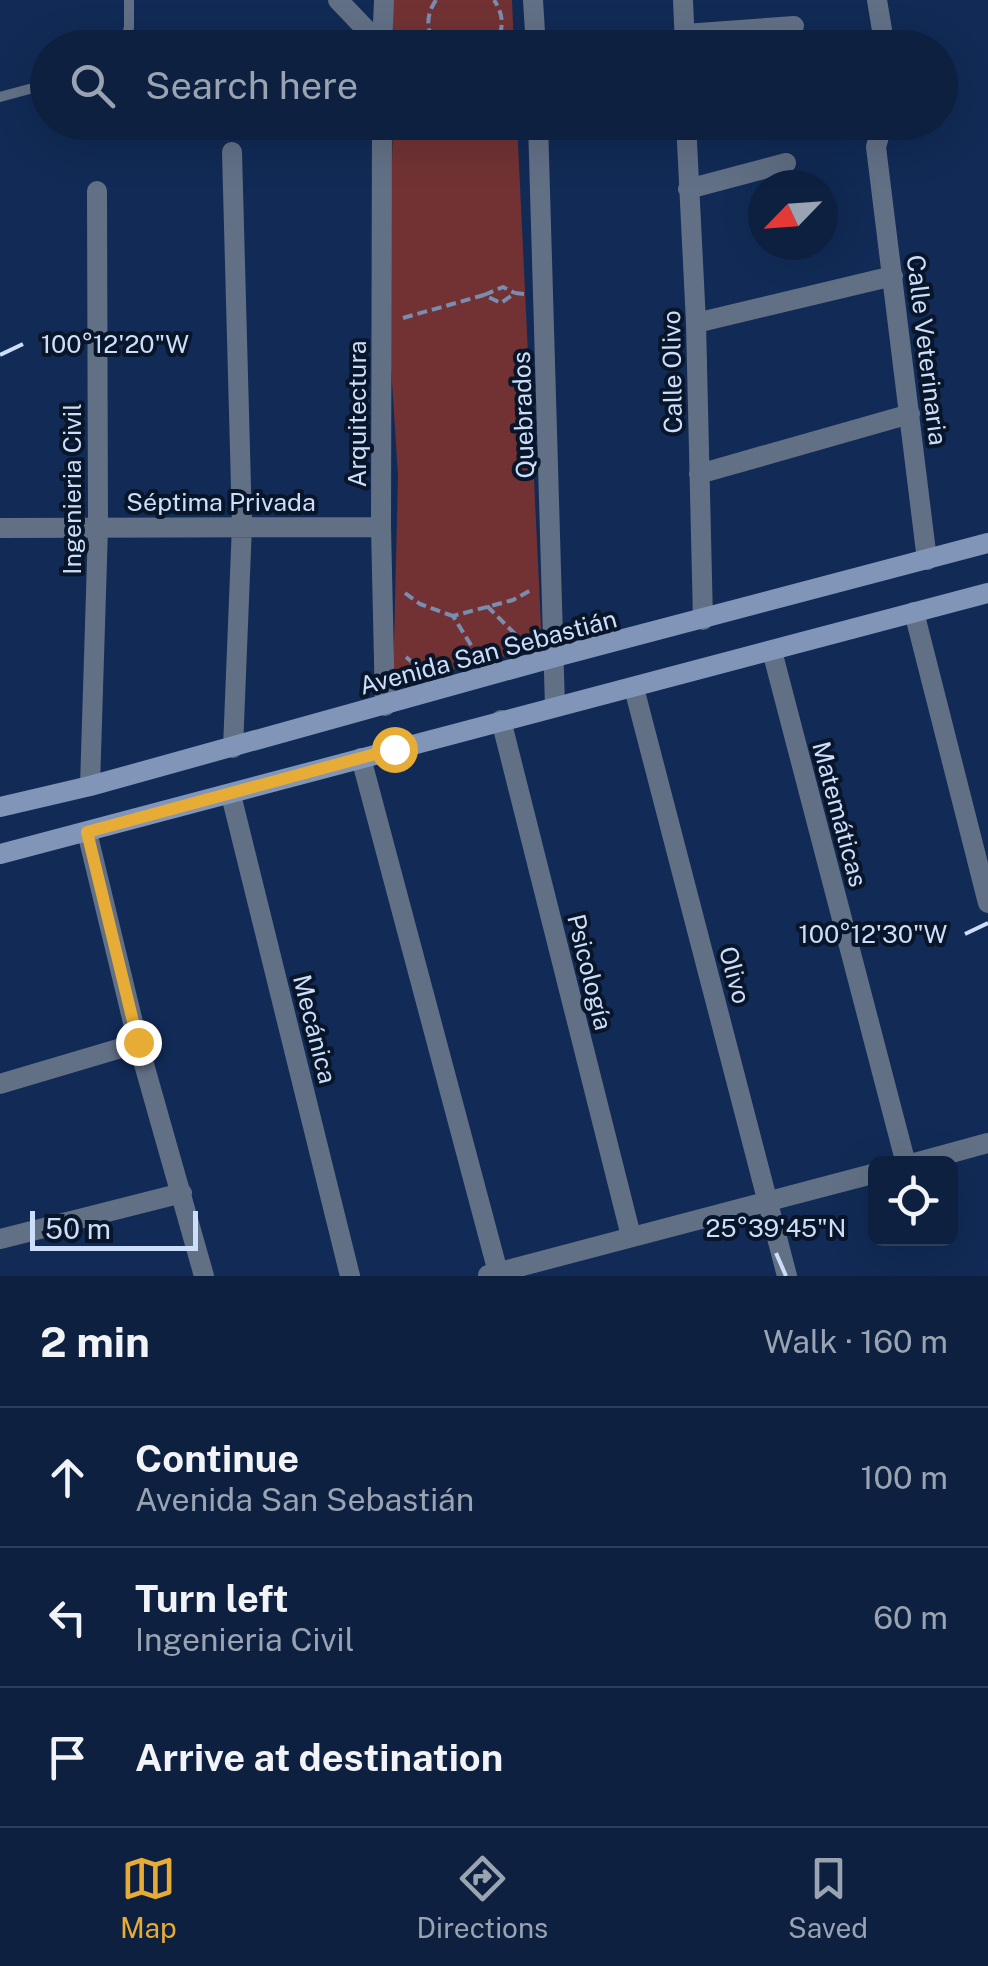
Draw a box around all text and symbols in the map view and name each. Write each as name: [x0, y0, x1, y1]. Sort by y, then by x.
search box: [30, 30, 958, 140]
icon: search: [65, 58, 120, 113]
text: Search here: [145, 63, 358, 108]
north arrow: [748, 170, 838, 260]
street label: Calle Veterinaria: [900, 253, 954, 447]
street label: Calle Olivo: [656, 310, 688, 434]
text: 100°12'20"W: [41, 329, 189, 359]
street label: Arquitectura: [342, 340, 372, 488]
street label: Quebrados: [506, 351, 540, 479]
street label: Ingenieria Civil: [57, 403, 87, 575]
street label: Séptima Privada: [126, 487, 316, 517]
street label: Avenida San Sebastián: [356, 603, 620, 701]
route start: [372, 727, 418, 773]
street label: Matemáticas: [806, 738, 874, 890]
street label: Psicología: [561, 911, 619, 1033]
text: 100°12'30"W: [799, 919, 948, 949]
street label: Olivo: [713, 943, 757, 1007]
street label: Mecánica: [287, 971, 343, 1087]
route end: [116, 1020, 162, 1066]
map controls: [868, 1156, 958, 1246]
button: locate: [868, 1156, 958, 1246]
scale bar: [30, 1206, 198, 1250]
text: 50 m: [45, 1212, 111, 1245]
text: 25°39'45"N: [706, 1213, 846, 1243]
text: 2 min: [40, 1317, 150, 1366]
text: Walk · 160 m: [763, 1323, 948, 1360]
text: Continue: [135, 1436, 299, 1481]
icon: ahead: [40, 1450, 95, 1505]
text: 100 m: [861, 1459, 948, 1496]
text: Avenida San Sebastián: [135, 1481, 474, 1518]
text: Turn left: [135, 1576, 289, 1621]
icon: left: [40, 1590, 95, 1645]
text: 60 m: [873, 1599, 948, 1636]
text: Ingenieria Civil: [135, 1621, 354, 1658]
icon: arrive: [40, 1730, 95, 1785]
text: Arrive at destination: [135, 1735, 503, 1780]
tab: Map: [120, 1851, 177, 1944]
tab: Directions: [417, 1851, 548, 1944]
tab: Saved: [788, 1851, 868, 1944]

